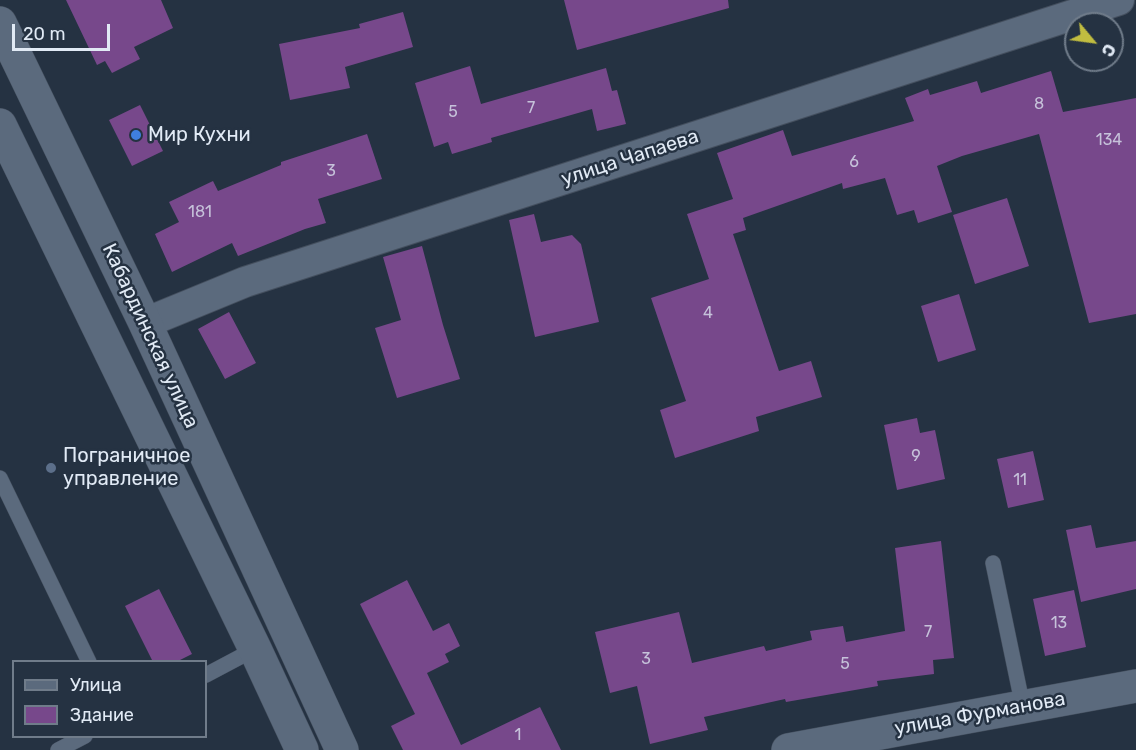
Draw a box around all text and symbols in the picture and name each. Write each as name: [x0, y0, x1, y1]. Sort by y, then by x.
scale bar: [15, 12, 112, 50]
north arrow: [1064, 12, 1124, 72]
text: 20 m: [23, 23, 65, 45]
text: С: [1097, 40, 1119, 60]
house number: 8: [1034, 94, 1044, 114]
house number: 7: [527, 98, 535, 118]
house number: 5: [448, 102, 458, 122]
place label: Мир Кухни: [148, 123, 251, 147]
street label: улица Чапаева: [558, 125, 702, 191]
marker: Мир Кухни: [129, 128, 143, 142]
house number: 134: [1096, 130, 1122, 150]
house number: 6: [849, 152, 859, 172]
house number: 3: [326, 161, 336, 181]
house number: 181: [188, 202, 212, 222]
street label: Кабардинская улица: [97, 240, 203, 432]
house number: 4: [703, 303, 713, 323]
place label: Пограничное управление: [63, 444, 191, 491]
house number: 9: [911, 446, 921, 466]
marker: Пограничное управление: [44, 461, 58, 475]
house number: 11: [1013, 470, 1027, 490]
house number: 13: [1051, 613, 1067, 633]
house number: 7: [924, 622, 932, 642]
house number: 3: [641, 649, 651, 669]
house number: 5: [840, 654, 850, 674]
legend: [12, 660, 207, 738]
text: Улица: [70, 674, 122, 696]
street label: улица Фурманова: [893, 687, 1067, 741]
text: Здание: [70, 704, 134, 726]
house number: 1: [515, 725, 521, 745]

